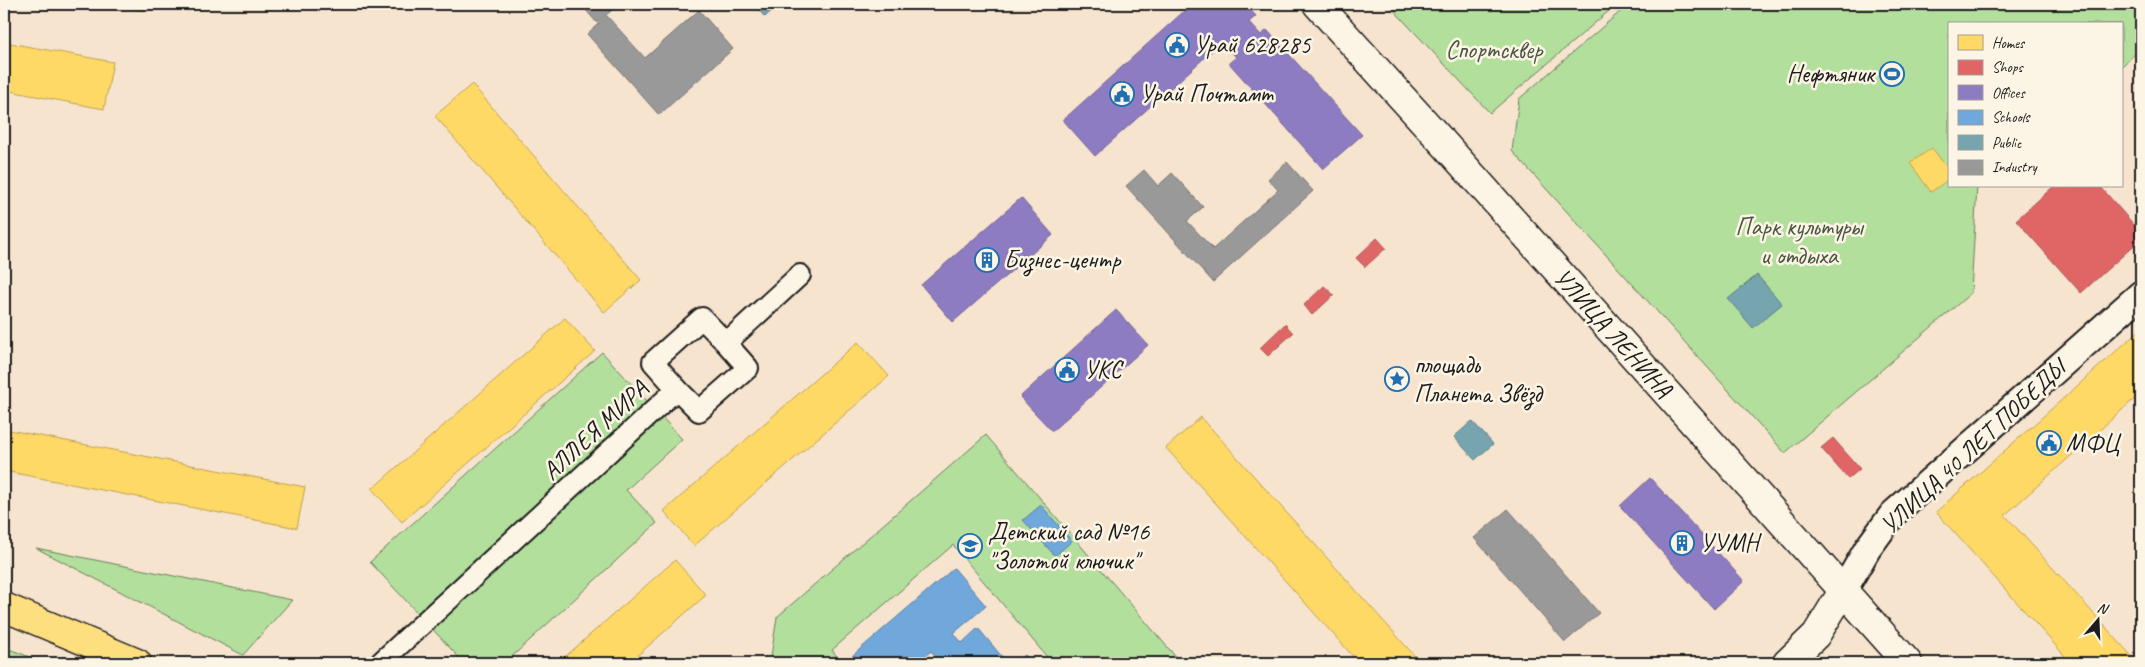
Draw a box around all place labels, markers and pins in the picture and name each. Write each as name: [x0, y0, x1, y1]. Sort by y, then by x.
place label: Урай 628285: [1194, 29, 1312, 61]
public building icon: Урай 628285: [1164, 32, 1190, 58]
place label: Нефтяник: [1787, 58, 1877, 90]
sports icon: Нефтяник: [1879, 61, 1905, 87]
place label: Урай Почтамт: [1140, 78, 1274, 110]
public building icon: Урай Почтамт: [1109, 81, 1135, 107]
place label: Бизнес-центр: [1004, 244, 1122, 277]
building icon: Бизнес-центр: [974, 247, 1000, 273]
place label: площадь Планета Звёзд: [1414, 349, 1543, 411]
place label: УКС: [1084, 354, 1124, 386]
public building icon: УКС: [1054, 357, 1080, 383]
place icon: площадь Планета Звёзд: [1384, 366, 1410, 392]
place label: МФЦ: [2066, 427, 2122, 459]
public building icon: МФЦ: [2036, 430, 2062, 456]
place label: Детский сад №16 "Золотой ключик": [988, 516, 1150, 577]
place label: УУМН: [1700, 527, 1763, 559]
building icon: УУМН: [1669, 530, 1695, 556]
school or university icon: Детский сад №16 "Золотой ключик": [957, 533, 983, 559]

